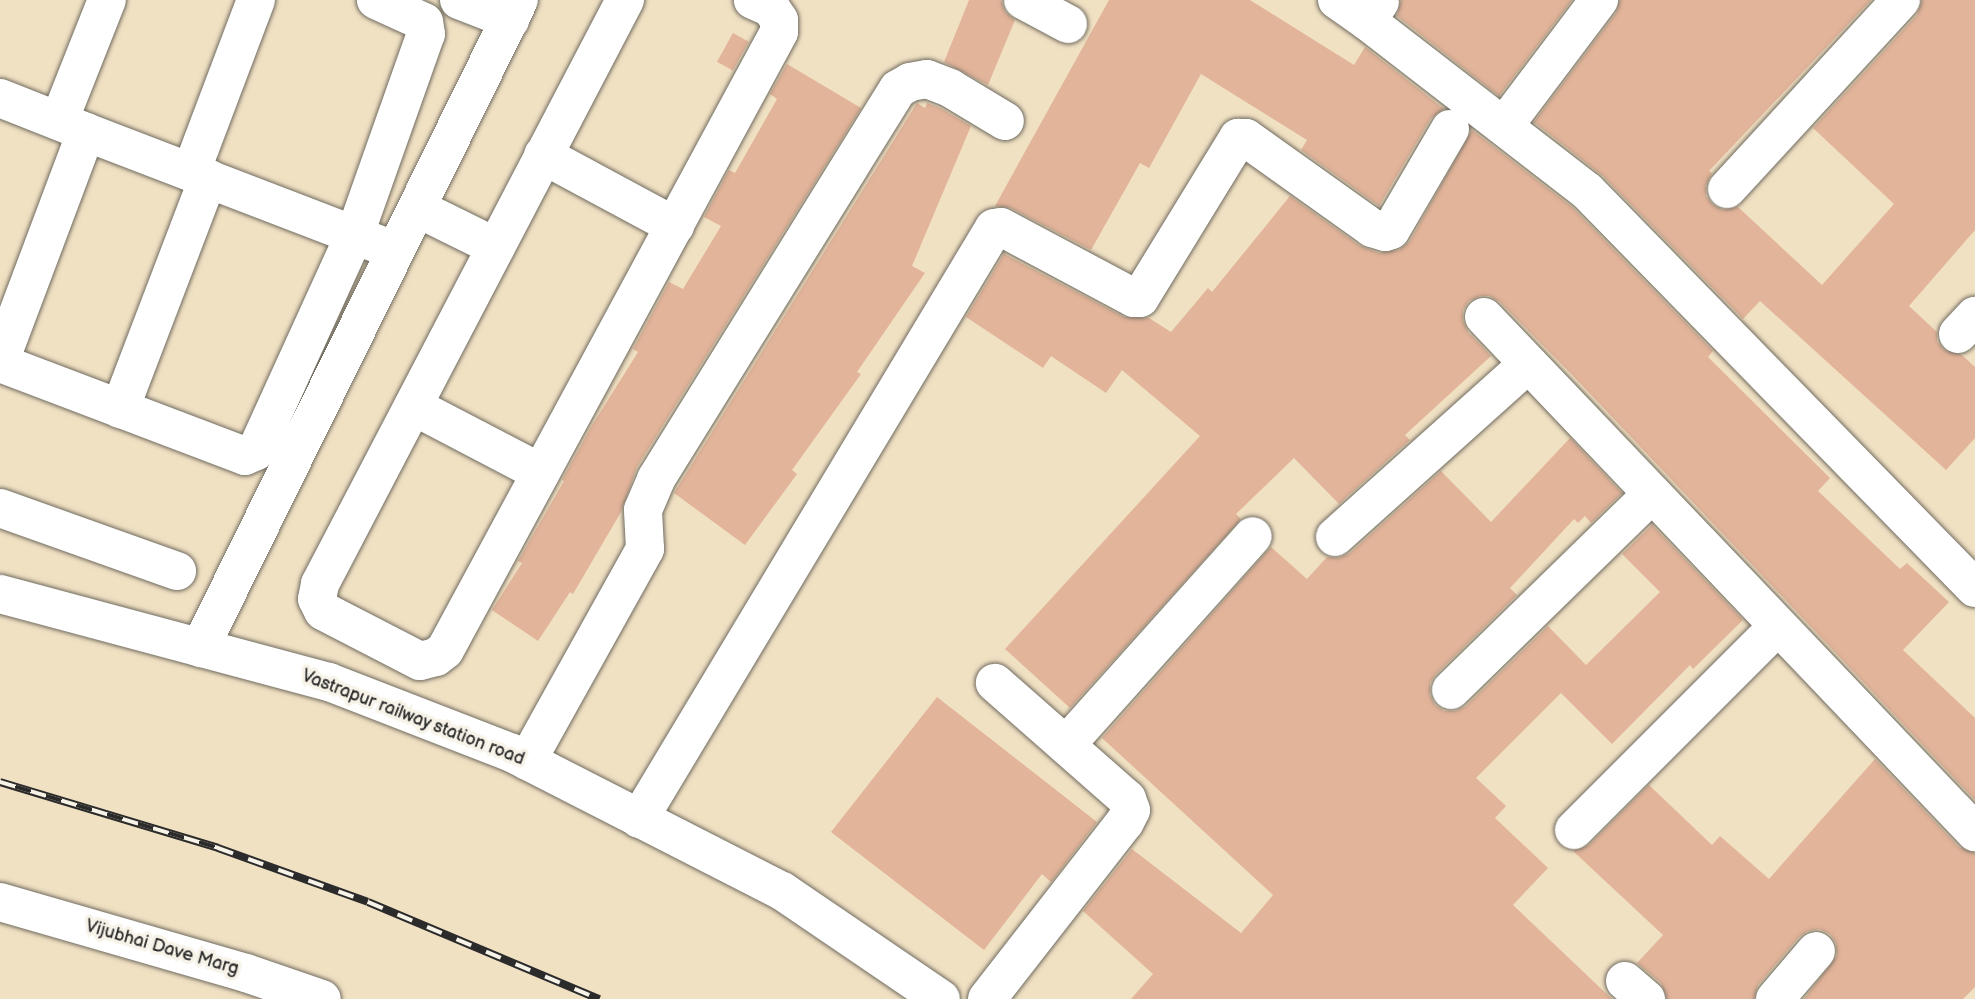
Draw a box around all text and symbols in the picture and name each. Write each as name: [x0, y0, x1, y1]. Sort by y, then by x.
street label: Vastrapur railway station road: [298, 665, 528, 771]
street label: Vijubhai Dave Marg: [83, 916, 241, 980]

